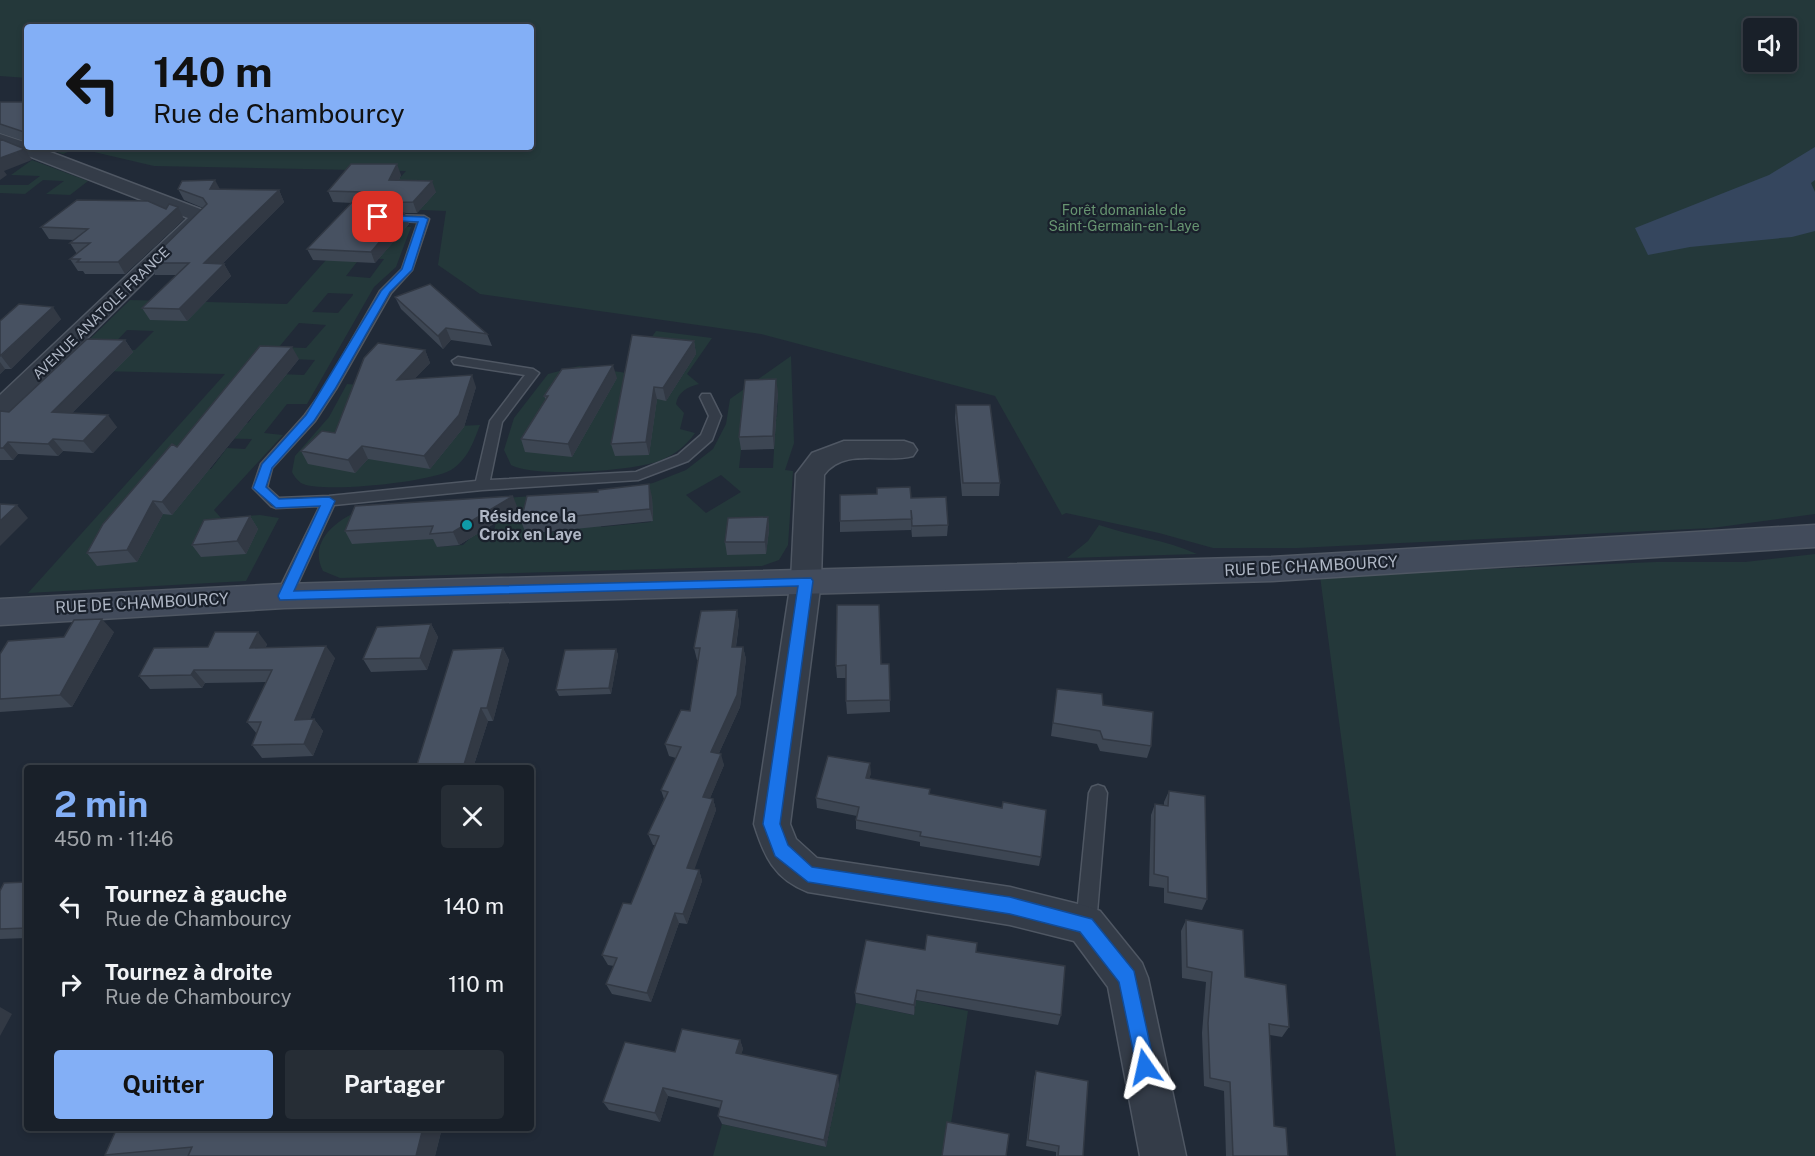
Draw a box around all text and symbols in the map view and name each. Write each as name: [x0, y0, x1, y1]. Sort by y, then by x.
map controls: [1743, 18, 1797, 72]
button: sound: [1743, 18, 1797, 72]
text: 140 m: [153, 47, 273, 96]
icon: left: [54, 48, 132, 126]
text: Rue de Chambourcy: [153, 97, 405, 129]
pin: [352, 191, 403, 242]
icon: arrive: [361, 200, 394, 233]
park label: Forêt domaniale de Saint-Germain-en-Laye: [1048, 202, 1200, 234]
street label: AVENUE ANATOLE FRANCE: [29, 244, 173, 382]
place label: Résidence la Croix en Laye: [479, 507, 582, 544]
marker: Résidence la Croix en Laye: [460, 518, 474, 532]
street label: RUE DE CHAMBOURCY: [1224, 552, 1399, 580]
street label: RUE DE CHAMBOURCY: [55, 589, 230, 617]
text: 2 min: [54, 783, 148, 825]
button: close: [441, 785, 504, 848]
text: 450 m · 11:46: [54, 827, 173, 851]
text: Tournez à gauche: [105, 881, 287, 907]
icon: left: [54, 890, 87, 923]
text: 140 m: [443, 893, 504, 919]
text: Rue de Chambourcy: [105, 907, 291, 931]
text: Tournez à droite: [105, 959, 273, 985]
icon: right: [54, 968, 87, 1001]
text: 110 m: [448, 971, 504, 997]
text: Rue de Chambourcy: [105, 985, 291, 1009]
position arrow: [1113, 1035, 1177, 1099]
button: Quitter: [54, 1050, 273, 1119]
button: Partager: [285, 1050, 504, 1119]

